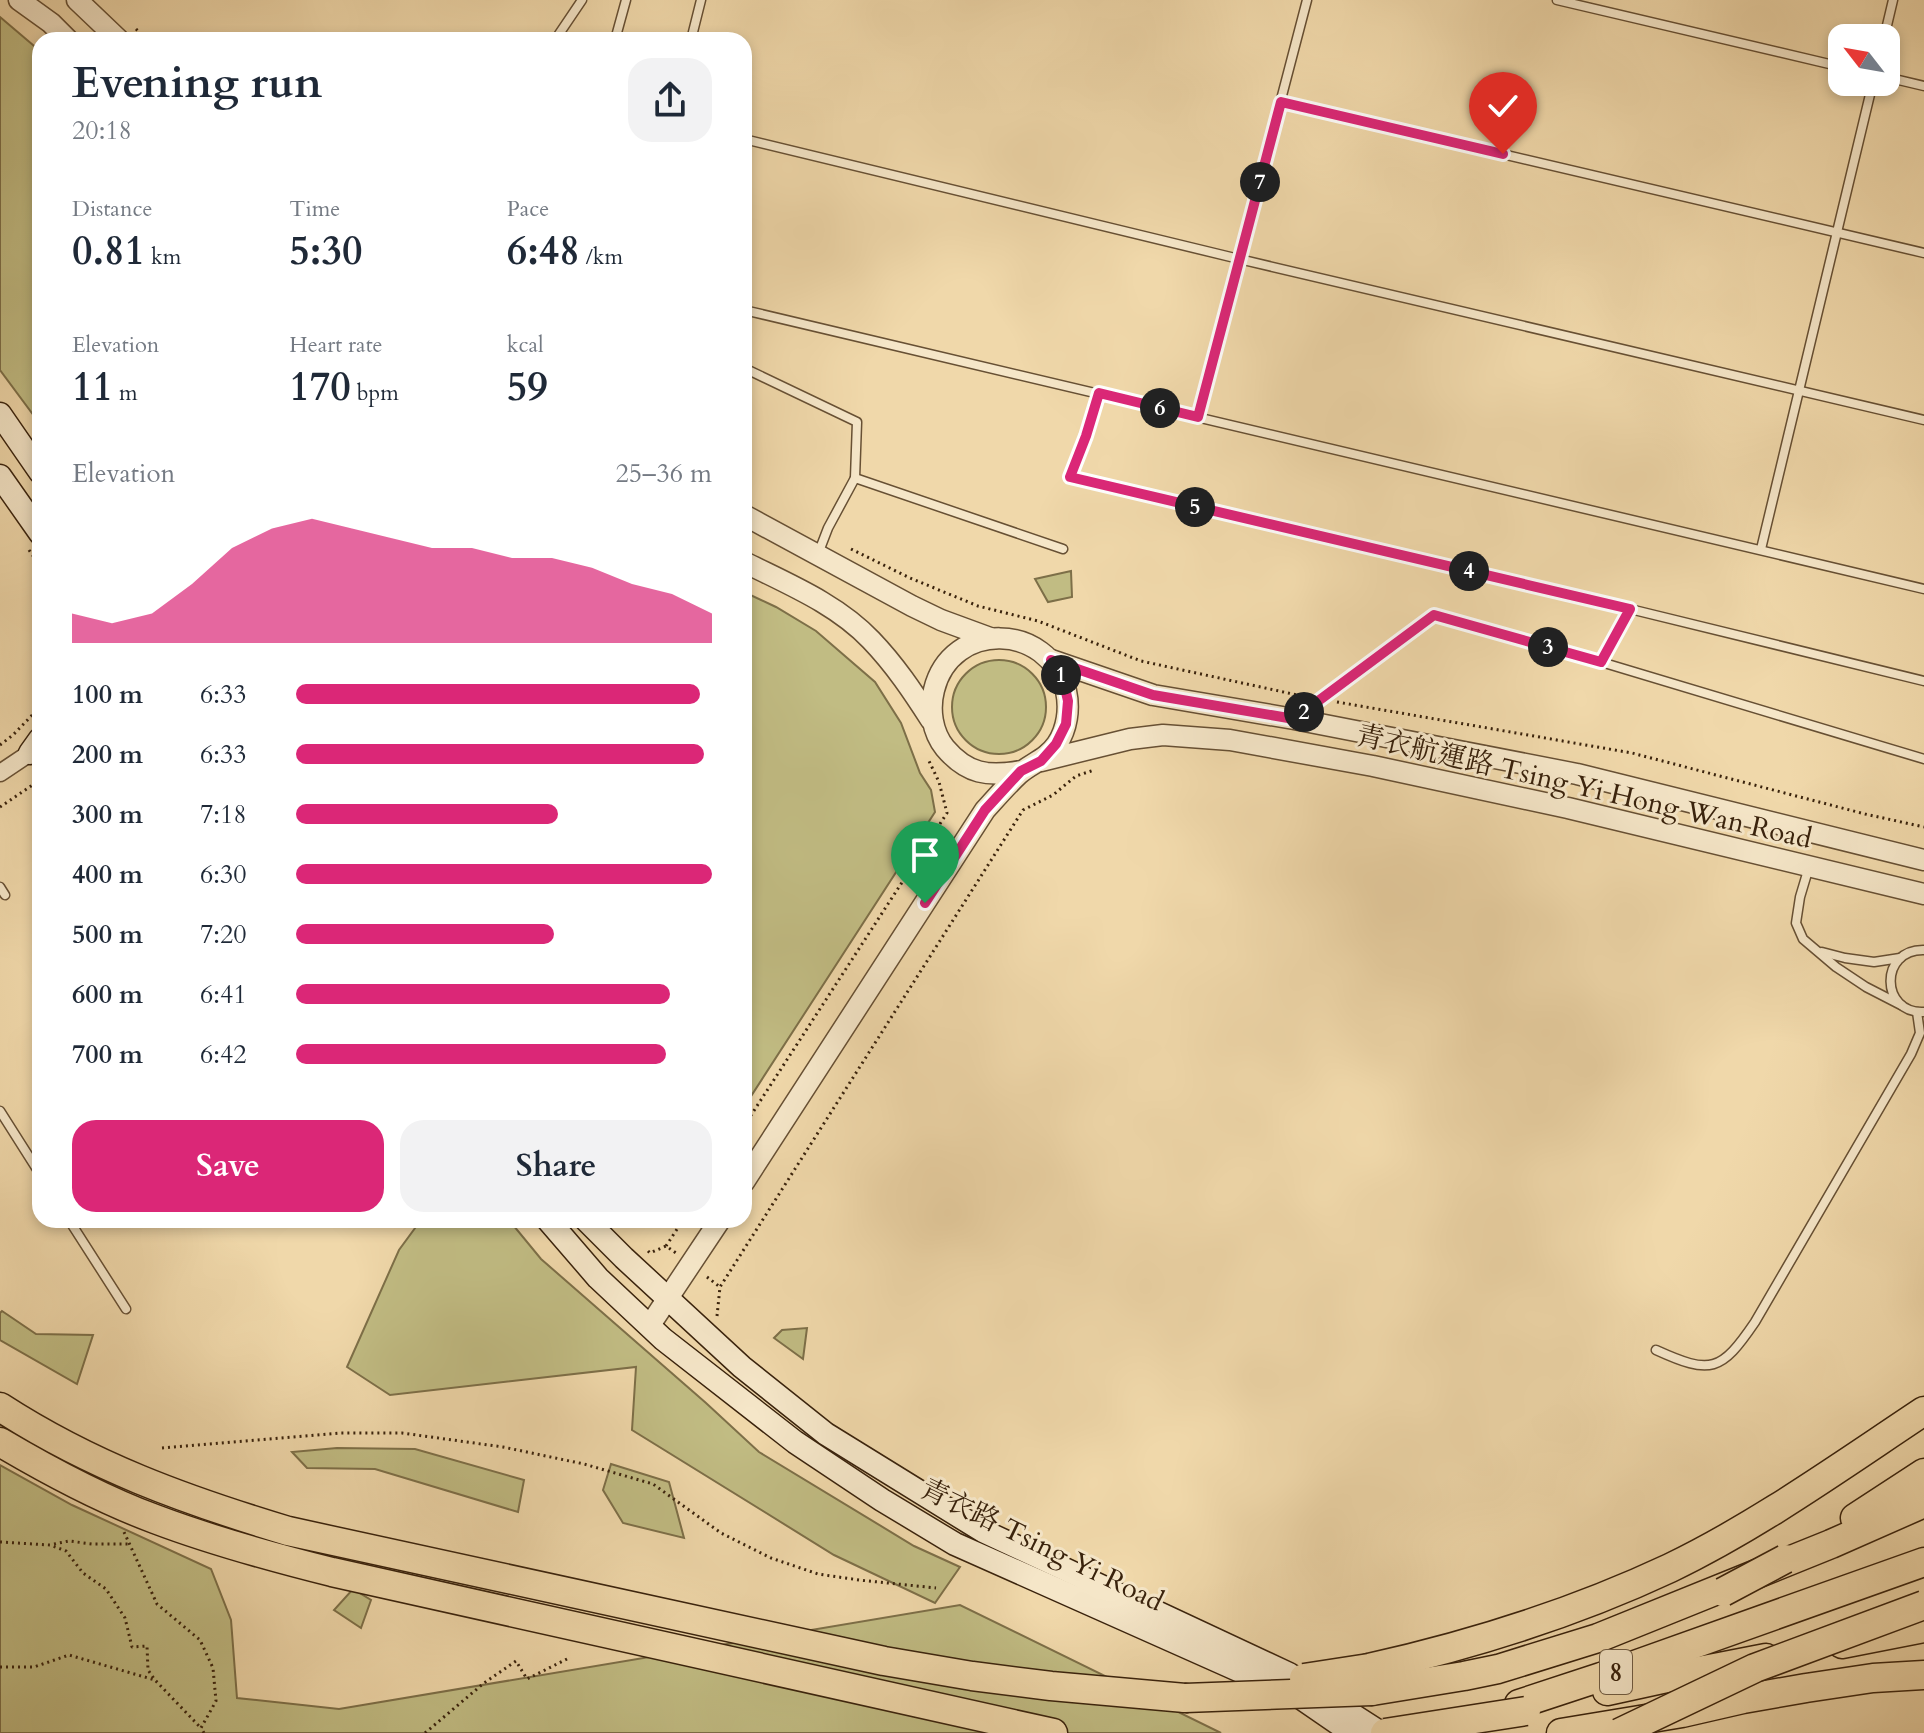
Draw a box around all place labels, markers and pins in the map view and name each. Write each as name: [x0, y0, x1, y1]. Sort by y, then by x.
pin: [1469, 72, 1537, 154]
pin: 7: [1240, 162, 1280, 202]
pin: 6: [1140, 388, 1180, 428]
pin: 5: [1175, 487, 1215, 527]
pin: 4: [1449, 551, 1489, 591]
pin: 3: [1528, 627, 1568, 667]
pin: 1: [1041, 655, 1081, 695]
pin: 2: [1284, 692, 1324, 732]
pin: [891, 821, 959, 903]

